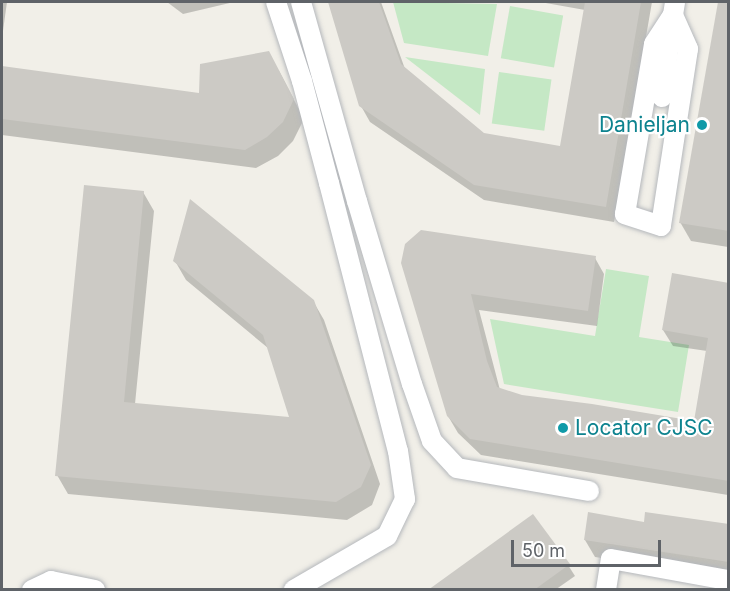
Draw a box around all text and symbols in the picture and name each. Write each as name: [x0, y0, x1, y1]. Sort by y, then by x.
place label: Danieljan: [599, 112, 690, 138]
marker: Danieljan: [695, 118, 709, 132]
place label: Locator CJSC: [575, 415, 713, 441]
marker: Locator CJSC: [556, 421, 570, 435]
scale bar: [514, 528, 664, 566]
text: 50 m: [522, 540, 565, 561]

